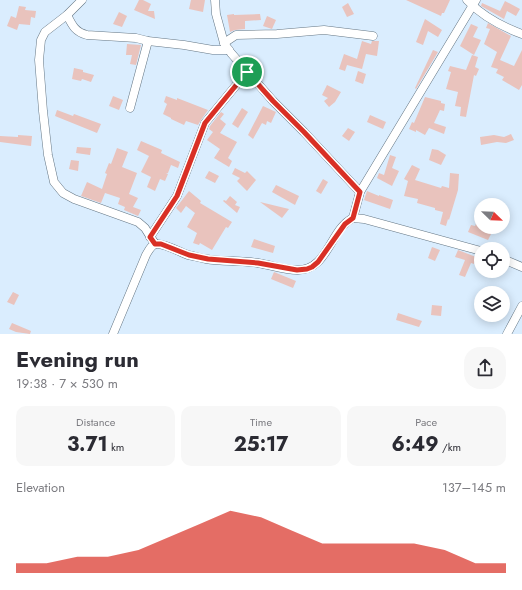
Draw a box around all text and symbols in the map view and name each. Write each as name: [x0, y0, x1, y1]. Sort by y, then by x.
pin: [230, 55, 264, 89]
icon: arrive: [236, 61, 258, 83]
north arrow: [474, 198, 510, 234]
map controls: [474, 198, 510, 322]
button: locate: [474, 242, 510, 278]
button: layers: [474, 286, 510, 322]
text: Evening run: [16, 343, 139, 375]
button: share: [464, 347, 506, 389]
text: 19:38 · 7 × 530 m: [16, 374, 118, 393]
text: Distance: [76, 414, 115, 430]
text: Time: [250, 414, 272, 430]
text: Pace: [415, 414, 437, 430]
text: 3.71: [67, 430, 108, 459]
text: 25:17: [234, 430, 288, 459]
text: 6:49: [392, 430, 439, 459]
text: km: [108, 439, 124, 455]
text: /km: [439, 439, 461, 455]
text: Elevation: [16, 478, 65, 497]
text: 137–145 m: [442, 478, 506, 497]

